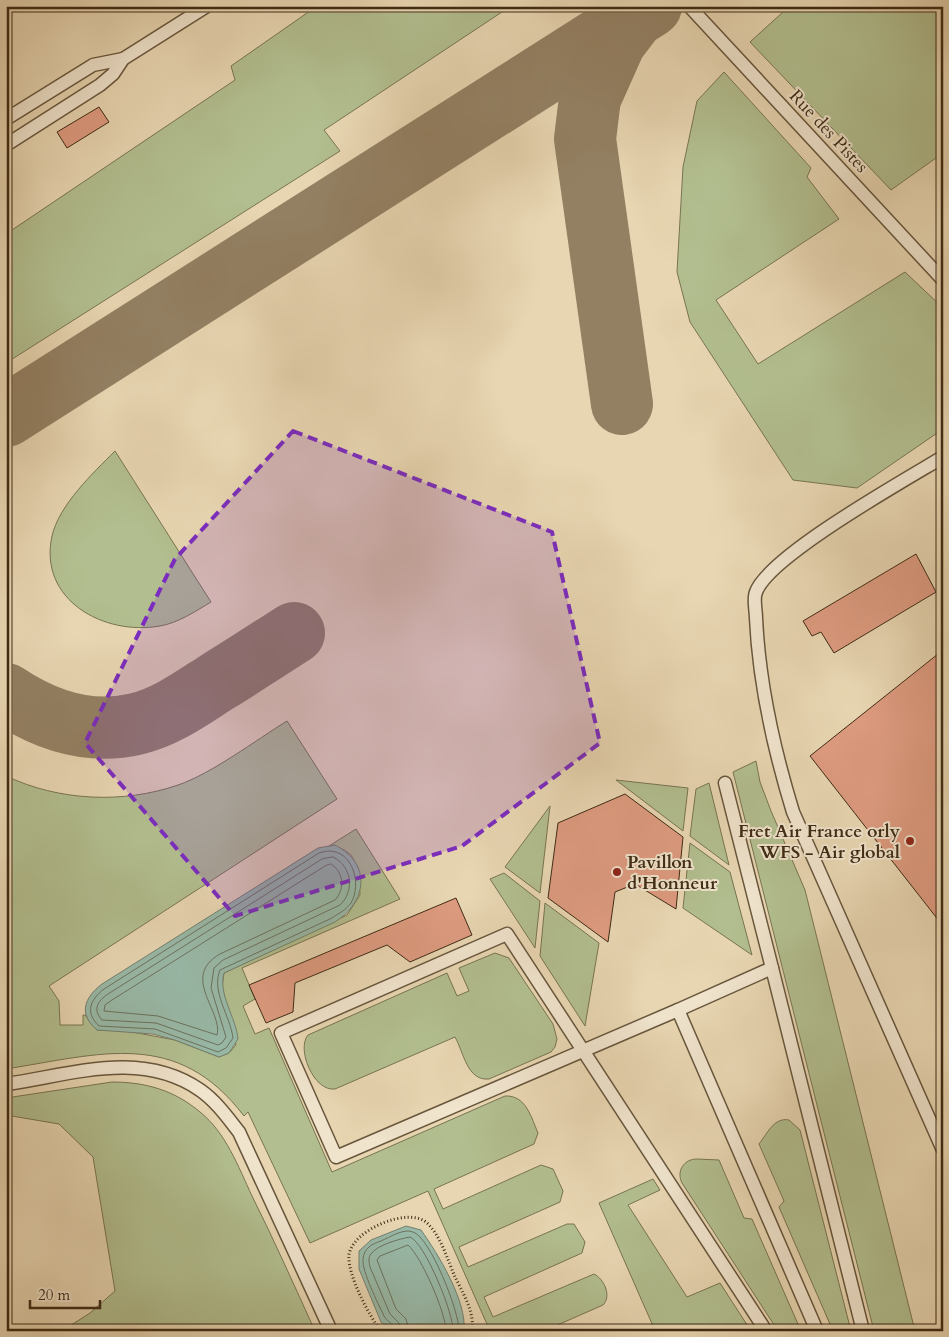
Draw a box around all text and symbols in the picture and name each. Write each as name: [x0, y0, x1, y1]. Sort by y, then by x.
street label: Rue des Pistes: [783, 84, 874, 178]
place label: Fret Air France orly WFS - Air global: [738, 819, 901, 865]
marker: Fret Air France orly WFS - Air global: [904, 835, 916, 847]
place label: Pavillon d'Honneur: [627, 850, 718, 896]
marker: Pavillon d'Honneur: [611, 866, 623, 878]
scale bar: [30, 1277, 100, 1309]
text: 20 m: [38, 1285, 70, 1305]

